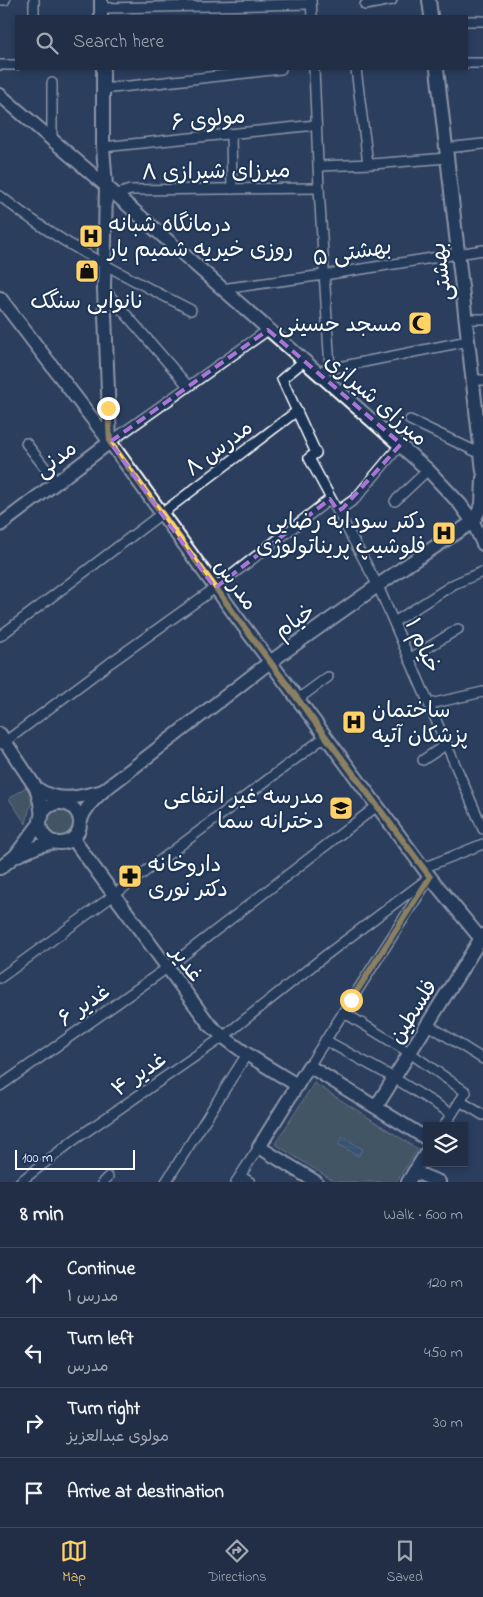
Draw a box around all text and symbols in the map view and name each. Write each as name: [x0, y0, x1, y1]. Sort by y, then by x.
search box: [15, 15, 468, 70]
icon: search: [33, 29, 61, 57]
text: Search here: [73, 29, 164, 56]
street label: مولوی ۶: [170, 101, 247, 141]
street label: میرزای شیرازی ۸: [141, 156, 291, 190]
place label: درمانگاه شبانه روزی خیریه شمیم یار: [106, 210, 293, 267]
hospital icon: درمانگاه شبانه روزی خیریه شمیم یار: [78, 223, 104, 249]
street label: بهشتی ۵: [311, 232, 394, 276]
street label: بهشتی: [423, 240, 462, 303]
shop icon: نانوایی سنگک: [74, 258, 100, 284]
place label: نانوایی سنگک: [30, 287, 144, 319]
place label: مسجد حسینی: [278, 310, 402, 342]
mosque icon: مسجد حسینی: [407, 310, 433, 336]
street label: میرزای شیرازی: [316, 347, 434, 455]
route end: [97, 397, 120, 420]
street label: مدرس ۸: [179, 413, 261, 486]
street label: مدنی: [29, 434, 85, 487]
place label: دکتر سودابه رضایی فلوشیپ پریناتولوژی: [256, 507, 426, 564]
hospital icon: دکتر سودابه رضایی فلوشیپ پریناتولوژی: [431, 520, 457, 546]
street label: مدرس: [205, 553, 264, 618]
street label: خیام: [269, 597, 323, 648]
street label: خیام ۱: [395, 614, 447, 679]
place label: ساختمان پزشکان آتیه: [372, 696, 468, 753]
hospital icon: ساختمان پزشکان آتیه: [341, 709, 367, 735]
place label: مدرسه غیر انتفاعی دخترانه سما: [163, 782, 324, 839]
school or university icon: مدرسه غیر انتفاعی دخترانه سما: [328, 795, 354, 821]
place label: داروخانه دکتر نوری: [148, 850, 228, 907]
pharmacy icon: داروخانه دکتر نوری: [117, 863, 143, 889]
street label: غدیر: [160, 938, 210, 990]
street label: فلسطین: [382, 974, 447, 1051]
street label: غدیر ۶: [52, 977, 117, 1036]
route start: [340, 989, 363, 1012]
street label: غدیر ۴: [106, 1045, 174, 1106]
map controls: [423, 1122, 468, 1167]
button: layers: [423, 1122, 468, 1167]
scale bar: [15, 1147, 135, 1170]
text: 100 m: [22, 1148, 53, 1169]
text: 8 min: [20, 1200, 64, 1230]
text: Walk · 600 m: [384, 1203, 463, 1227]
text: Continue: [67, 1256, 135, 1283]
icon: ahead: [20, 1269, 48, 1297]
text: 120 m: [427, 1271, 463, 1295]
text: مدرس ۱: [67, 1285, 118, 1309]
text: Turn left: [67, 1326, 134, 1353]
icon: left: [20, 1339, 48, 1367]
text: 450 m: [424, 1341, 463, 1365]
text: مدرس: [67, 1355, 109, 1379]
text: Turn right: [67, 1396, 140, 1423]
icon: right: [20, 1409, 48, 1437]
text: 30 m: [433, 1411, 463, 1435]
text: مولوی عبدالعزیز: [67, 1425, 169, 1449]
icon: arrive: [20, 1479, 48, 1507]
text: Arrive at destination: [67, 1479, 224, 1506]
tab: Map: [60, 1537, 88, 1588]
tab: Directions: [208, 1537, 266, 1588]
tab: Saved: [386, 1537, 423, 1588]

